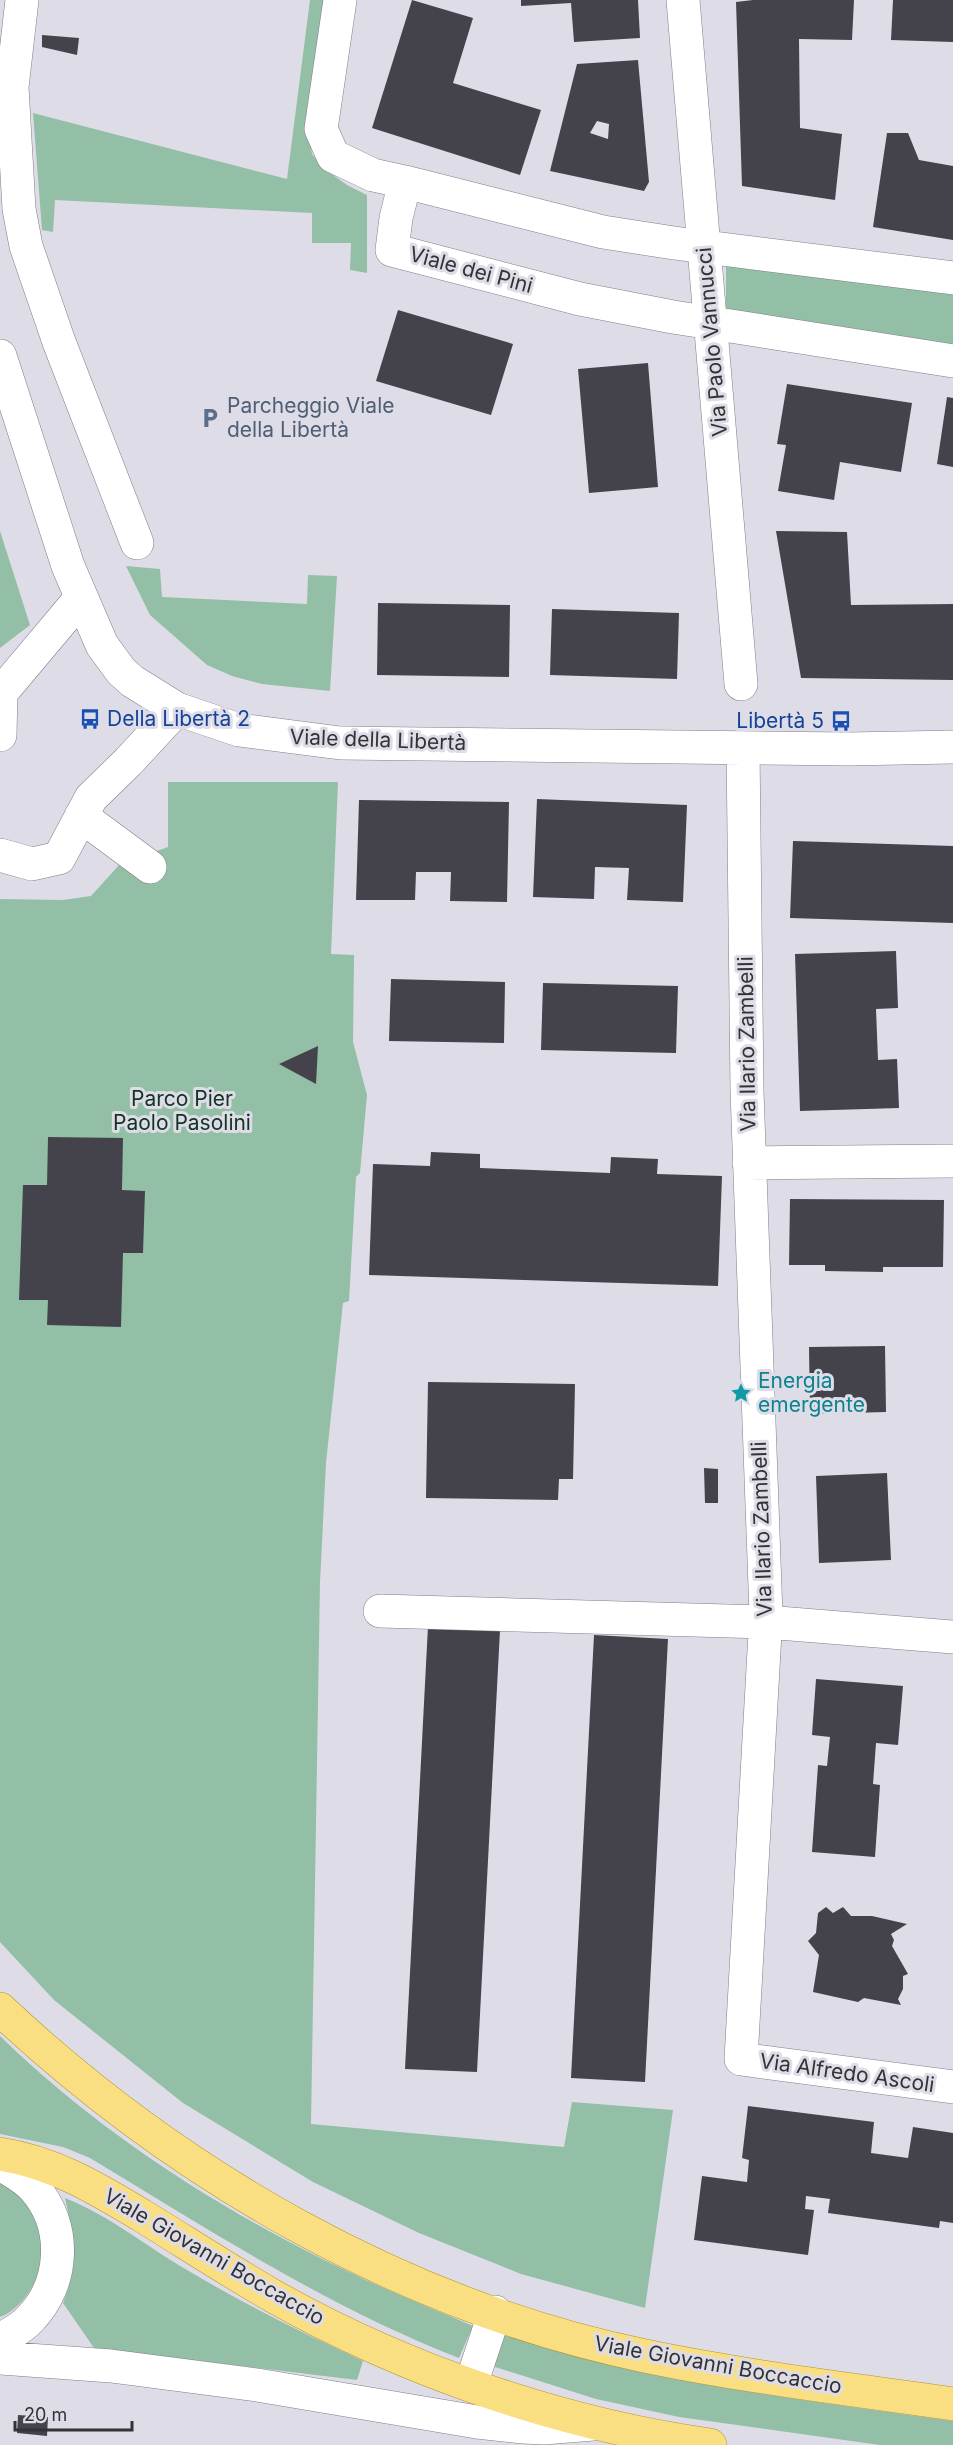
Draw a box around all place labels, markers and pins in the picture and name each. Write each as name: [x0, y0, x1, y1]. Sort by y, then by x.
place label: Parcheggio Viale della Libertà: [227, 393, 394, 442]
parking icon: Parcheggio Viale della Libertà: [198, 406, 222, 430]
place label: Della Libertà 2: [107, 706, 250, 731]
bus stop icon: Della Libertà 2: [78, 707, 102, 731]
place label: Libertà 5: [736, 708, 824, 733]
bus stop icon: Libertà 5: [829, 709, 853, 733]
place label: Energia emergente: [758, 1368, 865, 1417]
place icon: Energia emergente: [729, 1381, 753, 1405]

